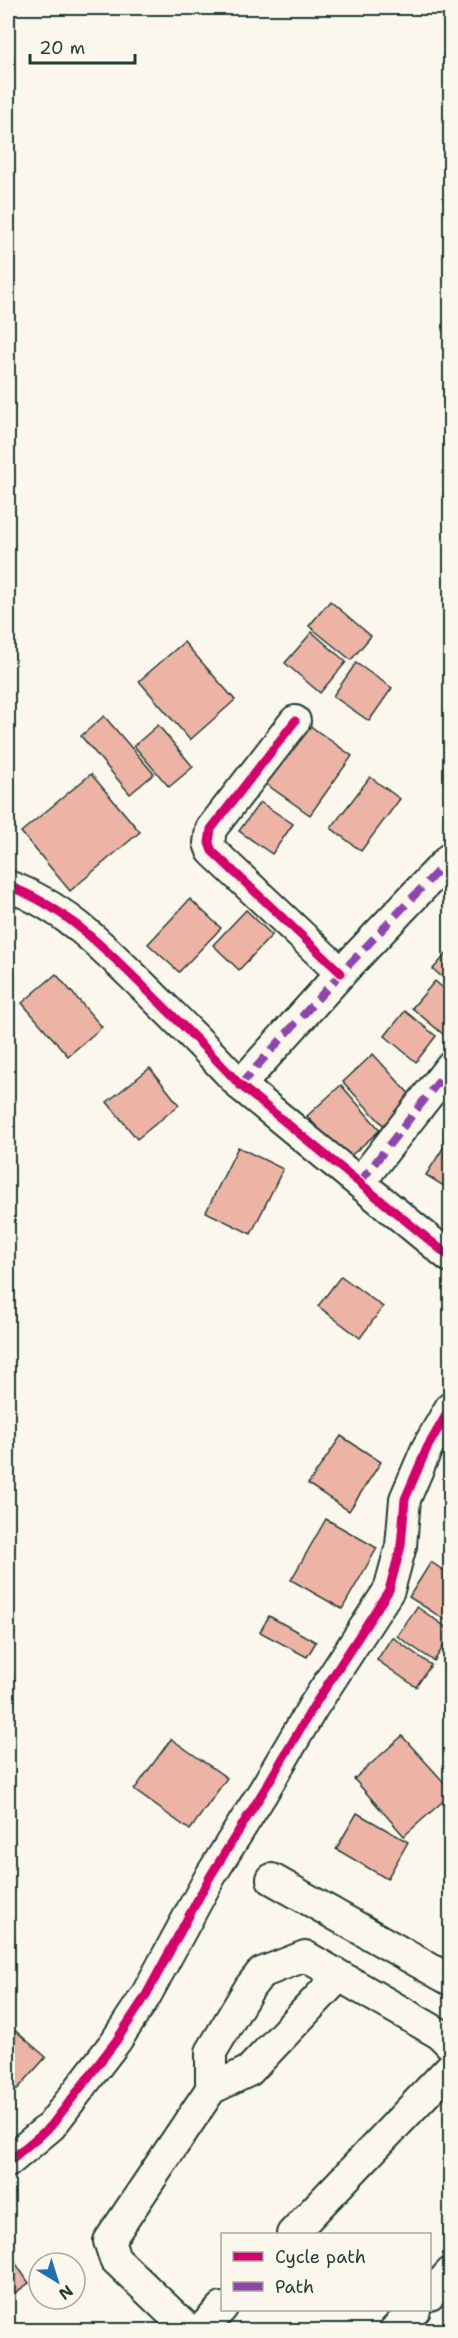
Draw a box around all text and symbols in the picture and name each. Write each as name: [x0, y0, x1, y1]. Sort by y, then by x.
scale bar: [30, 27, 135, 65]
text: 20 m: [39, 36, 85, 60]
legend: [221, 2233, 431, 2311]
text: Cycle path: [275, 2245, 366, 2269]
north arrow: [27, 2251, 87, 2311]
text: Path: [275, 2275, 314, 2299]
text: N: [54, 2280, 77, 2305]

